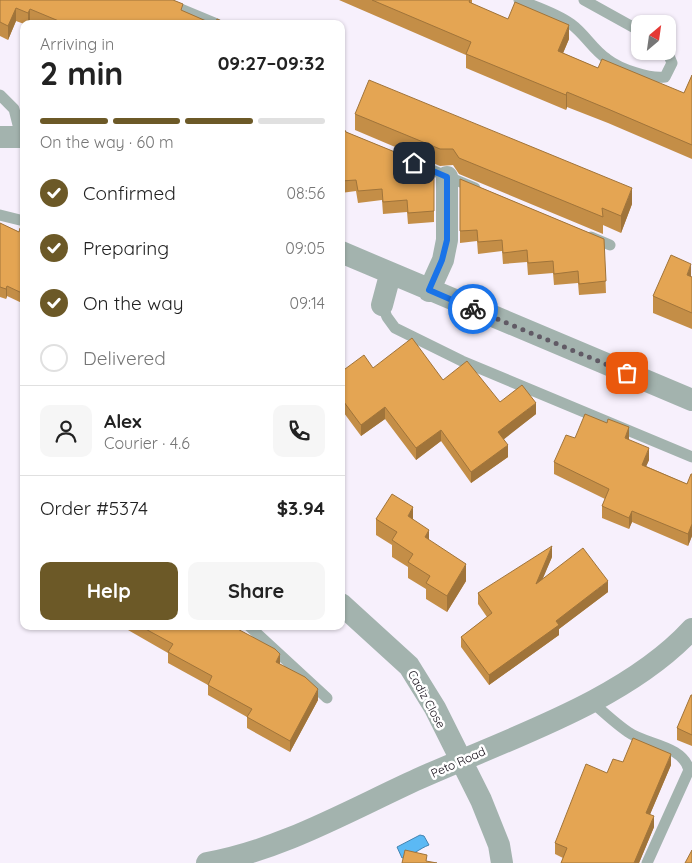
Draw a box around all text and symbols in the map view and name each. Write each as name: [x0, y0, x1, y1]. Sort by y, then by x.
north arrow: [631, 15, 676, 60]
map controls: [631, 15, 676, 60]
text: Arriving in: [40, 34, 114, 54]
text: 09:27–09:32: [218, 51, 325, 75]
text: 2 min: [40, 53, 123, 93]
text: On the way · 60 m: [40, 132, 174, 152]
pin: [393, 142, 435, 184]
icon: home: [400, 149, 428, 177]
icon: check: [40, 179, 68, 207]
text: Confirmed: [83, 181, 176, 205]
text: 08:56: [287, 183, 325, 203]
icon: check: [40, 234, 68, 262]
text: Preparing: [83, 236, 169, 260]
text: 09:05: [285, 238, 325, 258]
courier: [448, 284, 498, 334]
icon: check: [40, 289, 68, 317]
text: On the way: [83, 291, 184, 315]
text: 09:14: [289, 293, 325, 313]
icon: bike: [459, 295, 487, 323]
text: Delivered: [83, 346, 166, 370]
pin: [606, 352, 648, 394]
icon: bag: [613, 359, 641, 387]
button: person: [40, 405, 92, 457]
button: phone: [273, 405, 325, 457]
text: Alex: [104, 409, 142, 433]
text: Courier · 4.6: [104, 433, 190, 453]
text: Order #5374: [40, 496, 148, 520]
text: $3.94: [277, 496, 325, 520]
button: Help: [40, 562, 178, 620]
button: Share: [188, 562, 325, 620]
street label: Cadiz Close: [405, 667, 449, 731]
street label: Peto Road: [428, 743, 488, 781]

